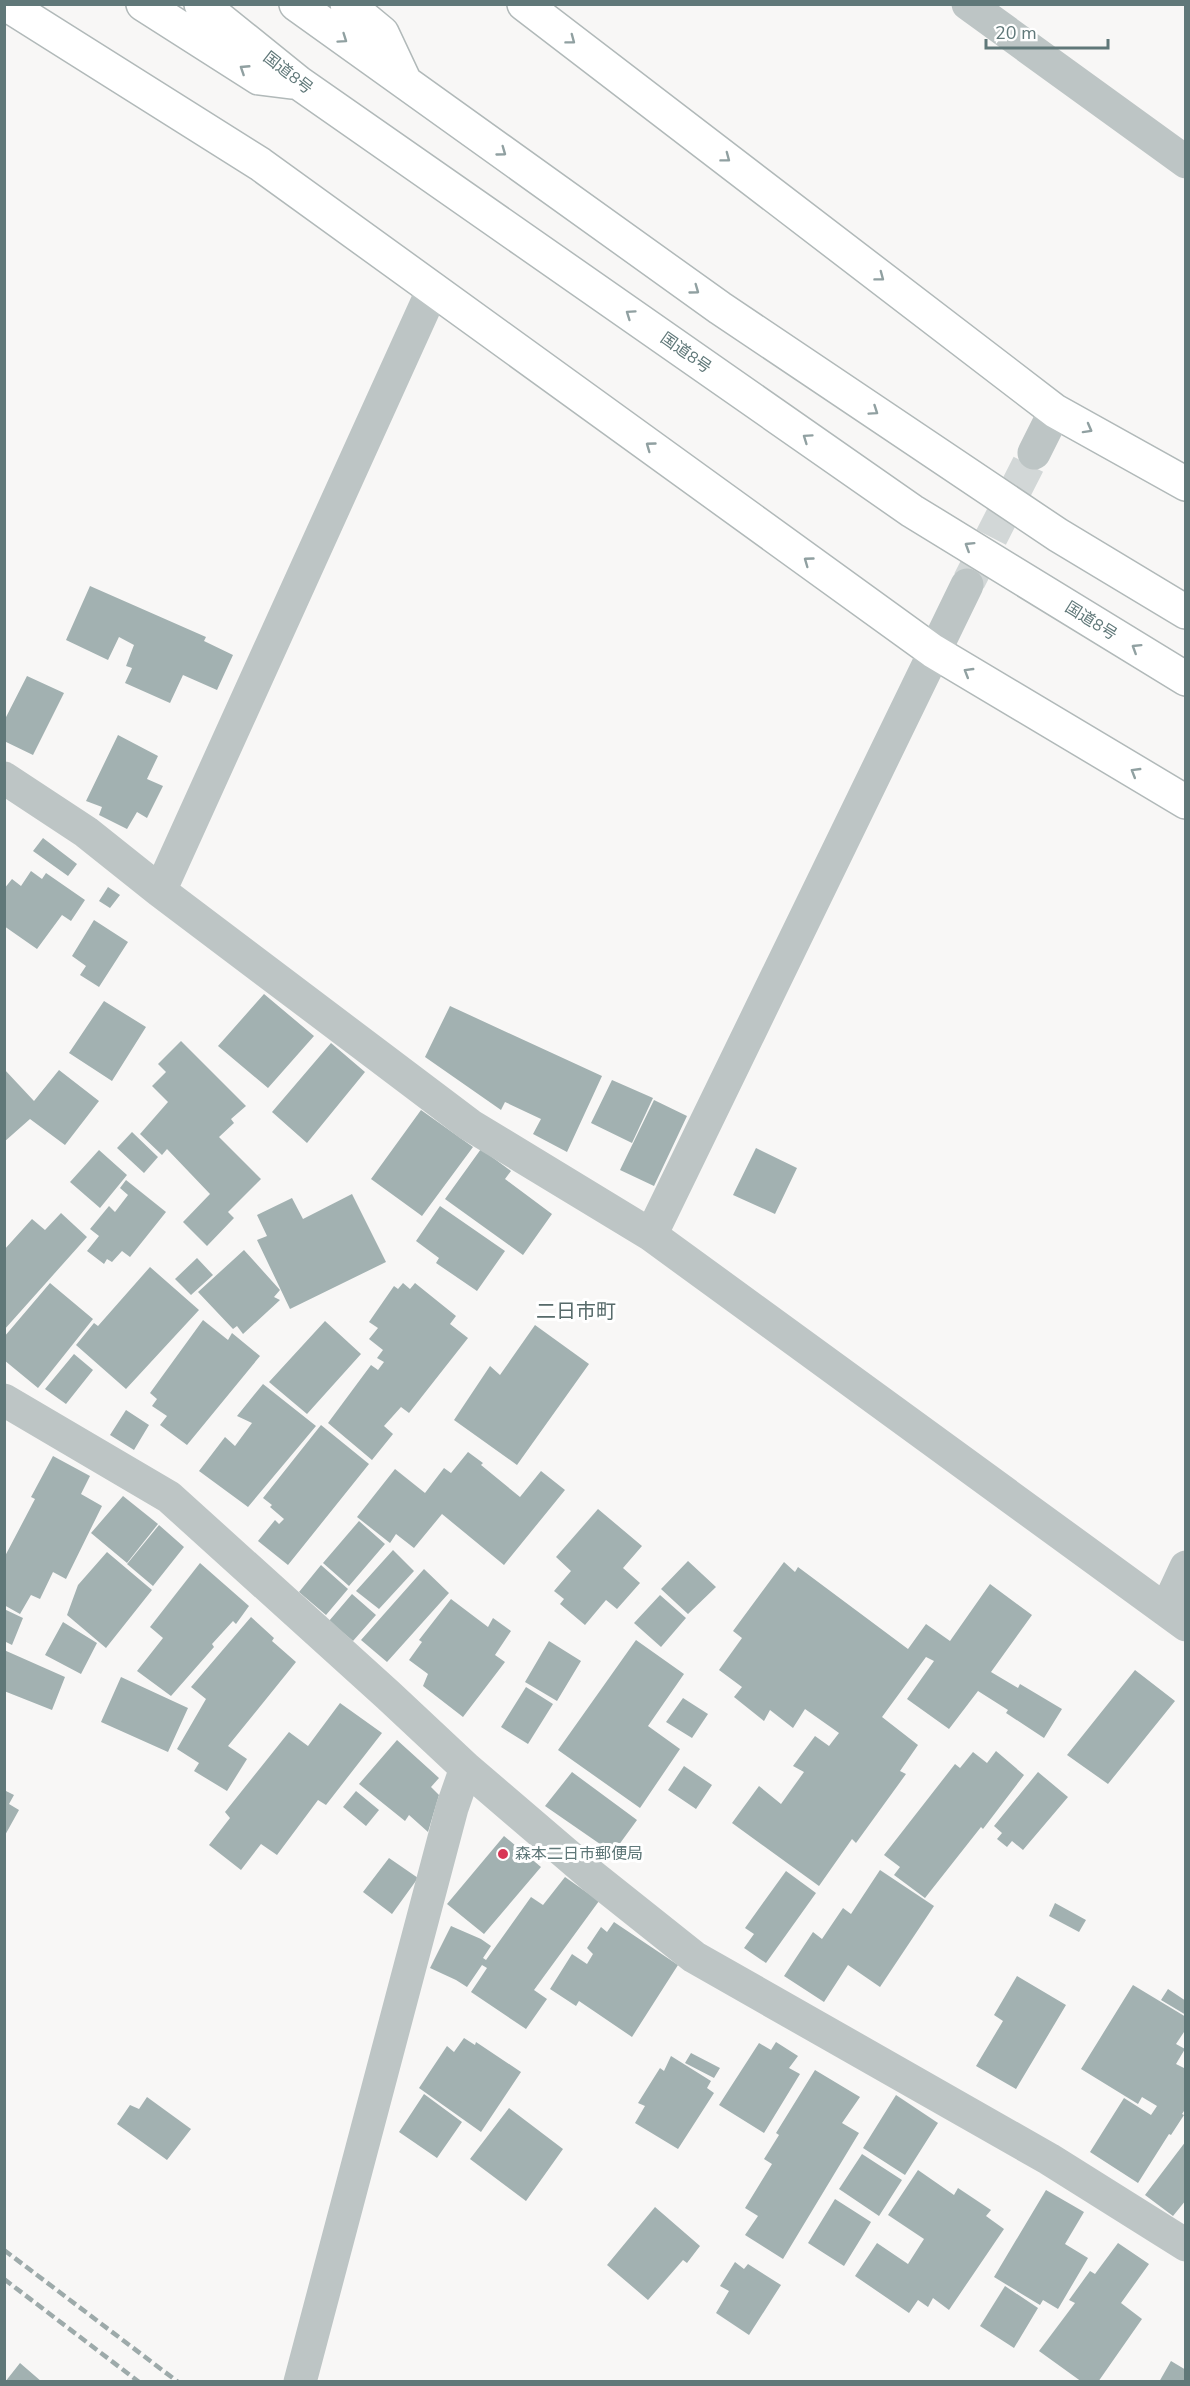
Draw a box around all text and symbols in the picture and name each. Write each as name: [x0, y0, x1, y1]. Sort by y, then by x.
scale bar: [986, 12, 1108, 50]
text: 20 m: [995, 21, 1037, 45]
one-way arrow: [337, 32, 348, 43]
one-way arrow: [564, 33, 575, 44]
street label: 国道8号: [259, 47, 317, 99]
one-way arrow: [240, 65, 251, 76]
one-way arrow: [496, 145, 507, 156]
one-way arrow: [719, 151, 730, 162]
one-way arrow: [874, 269, 885, 280]
one-way arrow: [688, 283, 699, 294]
one-way arrow: [626, 310, 637, 321]
street label: 国道8号: [656, 327, 716, 379]
one-way arrow: [867, 404, 878, 415]
one-way arrow: [1082, 422, 1092, 433]
one-way arrow: [803, 434, 814, 445]
one-way arrow: [645, 443, 656, 454]
one-way arrow: [965, 543, 976, 554]
one-way arrow: [803, 557, 814, 568]
street label: 国道8号: [1061, 596, 1121, 646]
one-way arrow: [1132, 644, 1142, 656]
one-way arrow: [964, 668, 974, 679]
one-way arrow: [1131, 767, 1141, 779]
district label: 二日市町: [536, 1298, 616, 1325]
place label: 森本二日市郵便局: [515, 1843, 643, 1865]
marker: 森本二日市郵便局: [496, 1847, 510, 1861]

